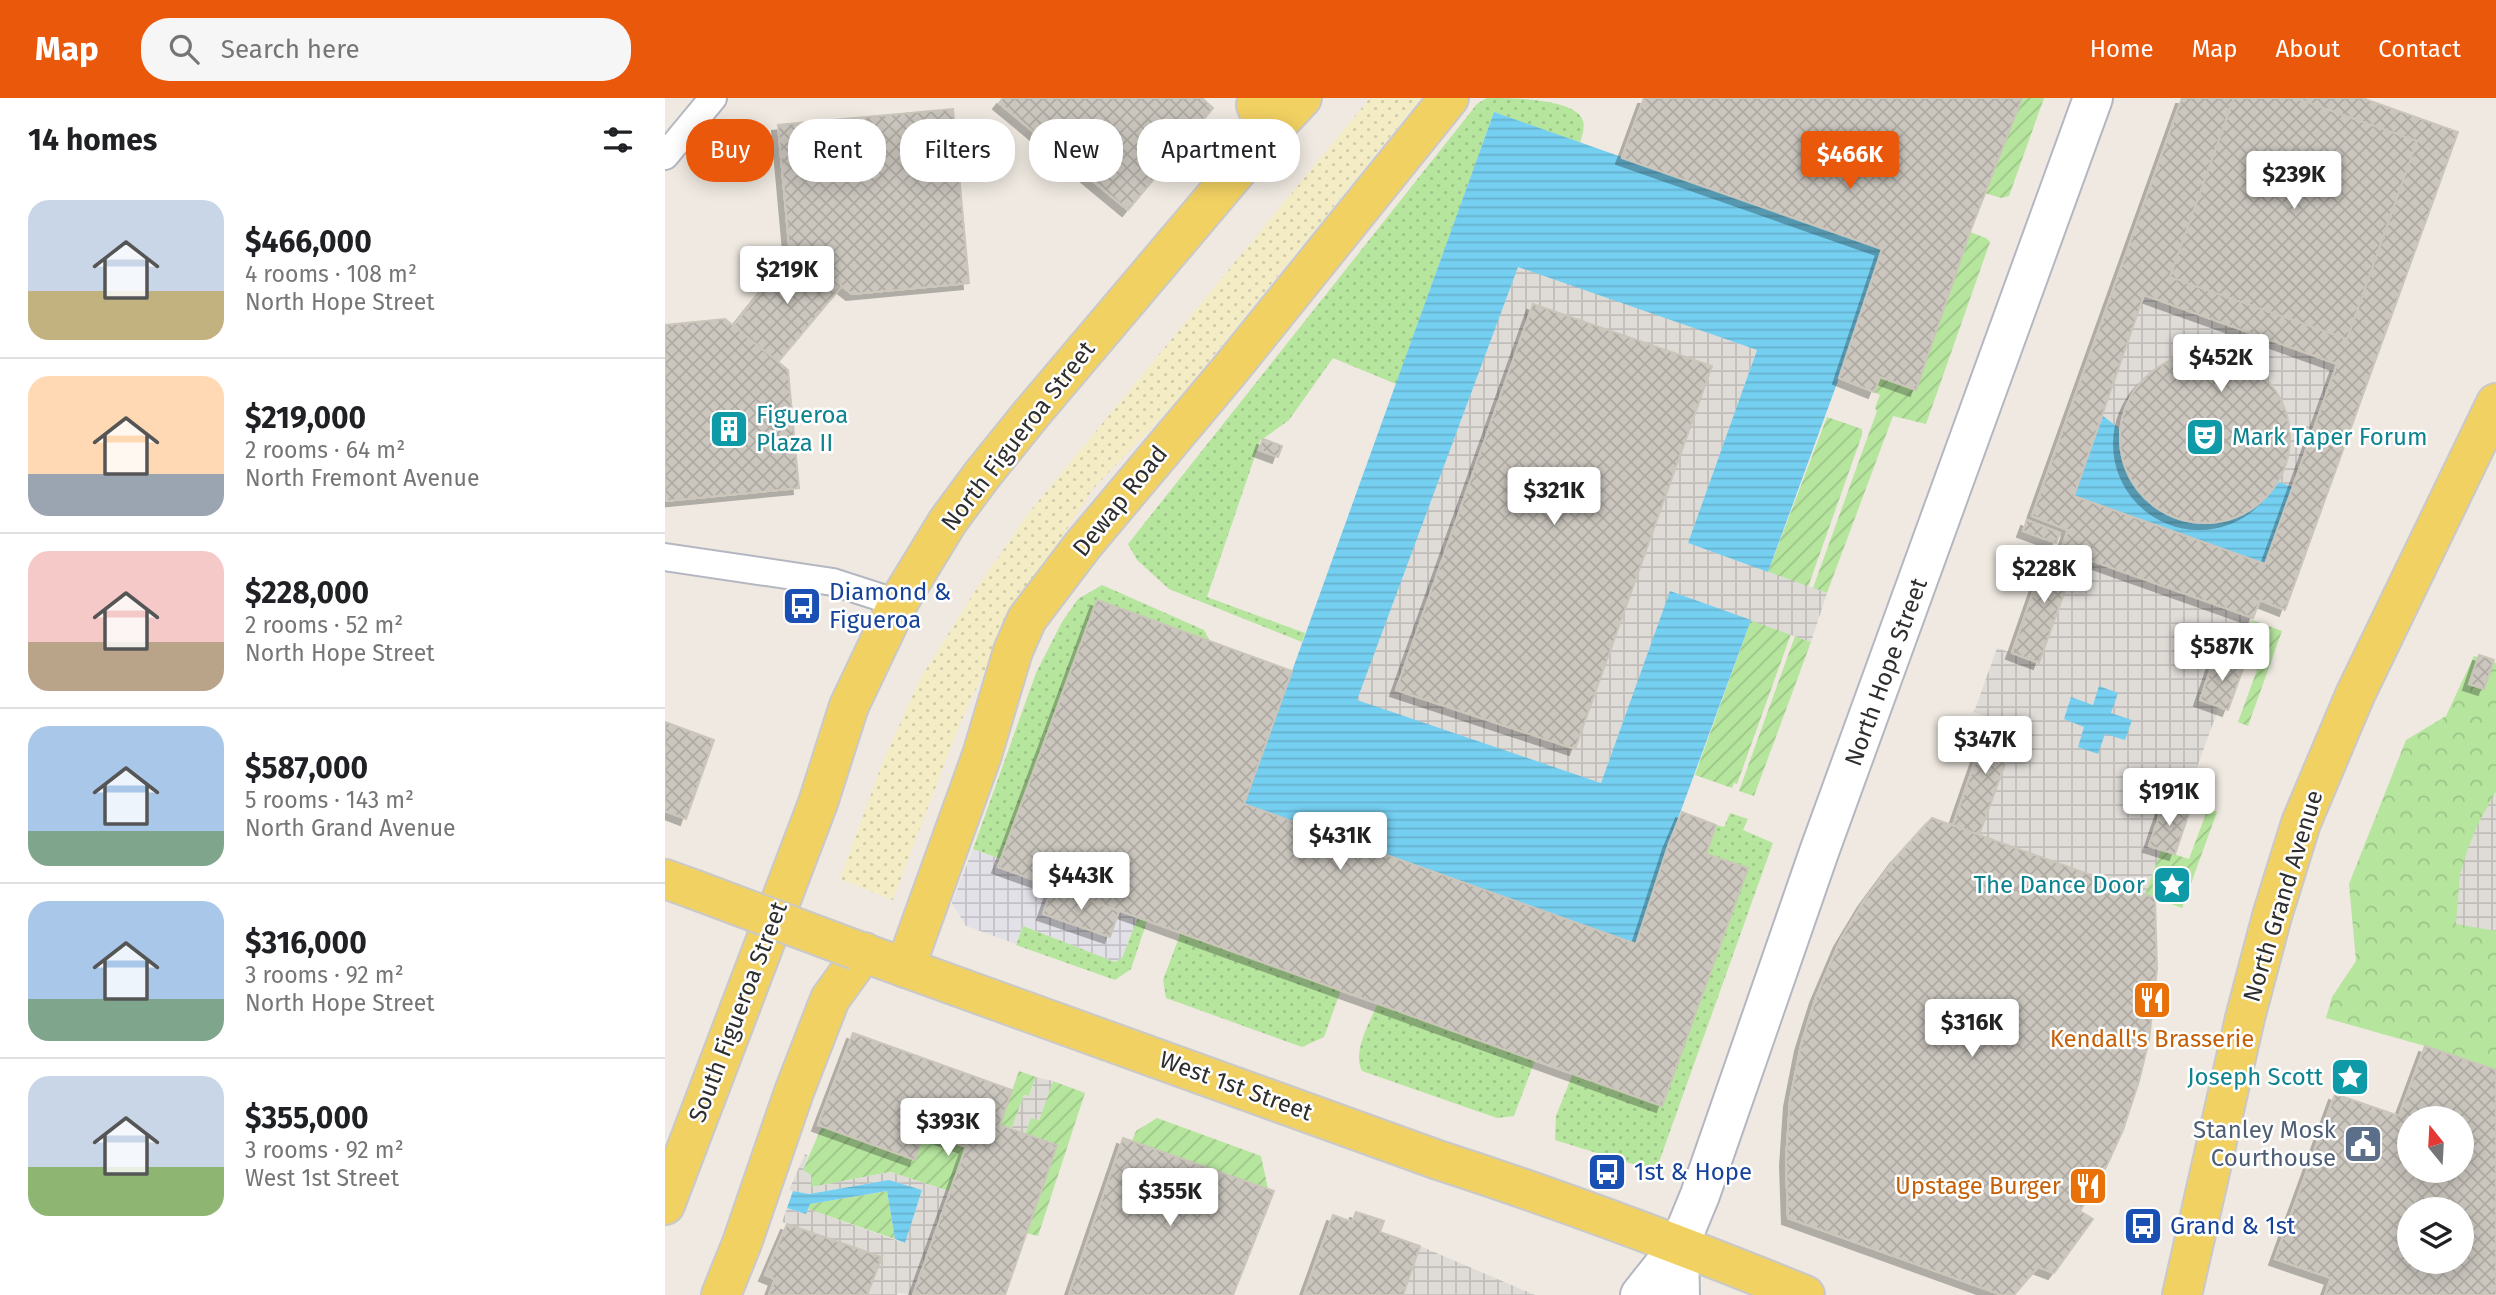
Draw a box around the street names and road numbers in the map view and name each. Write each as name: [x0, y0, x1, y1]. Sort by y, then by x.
street label: North Figueroa Street: [935, 335, 1101, 536]
street label: Dewap Road: [1067, 440, 1173, 562]
street label: North Hope Street: [1839, 574, 1933, 770]
street label: North Grand Avenue: [2237, 787, 2329, 1005]
street label: South Figueroa Street: [683, 897, 793, 1126]
street label: West 1st Street: [1156, 1045, 1317, 1127]

